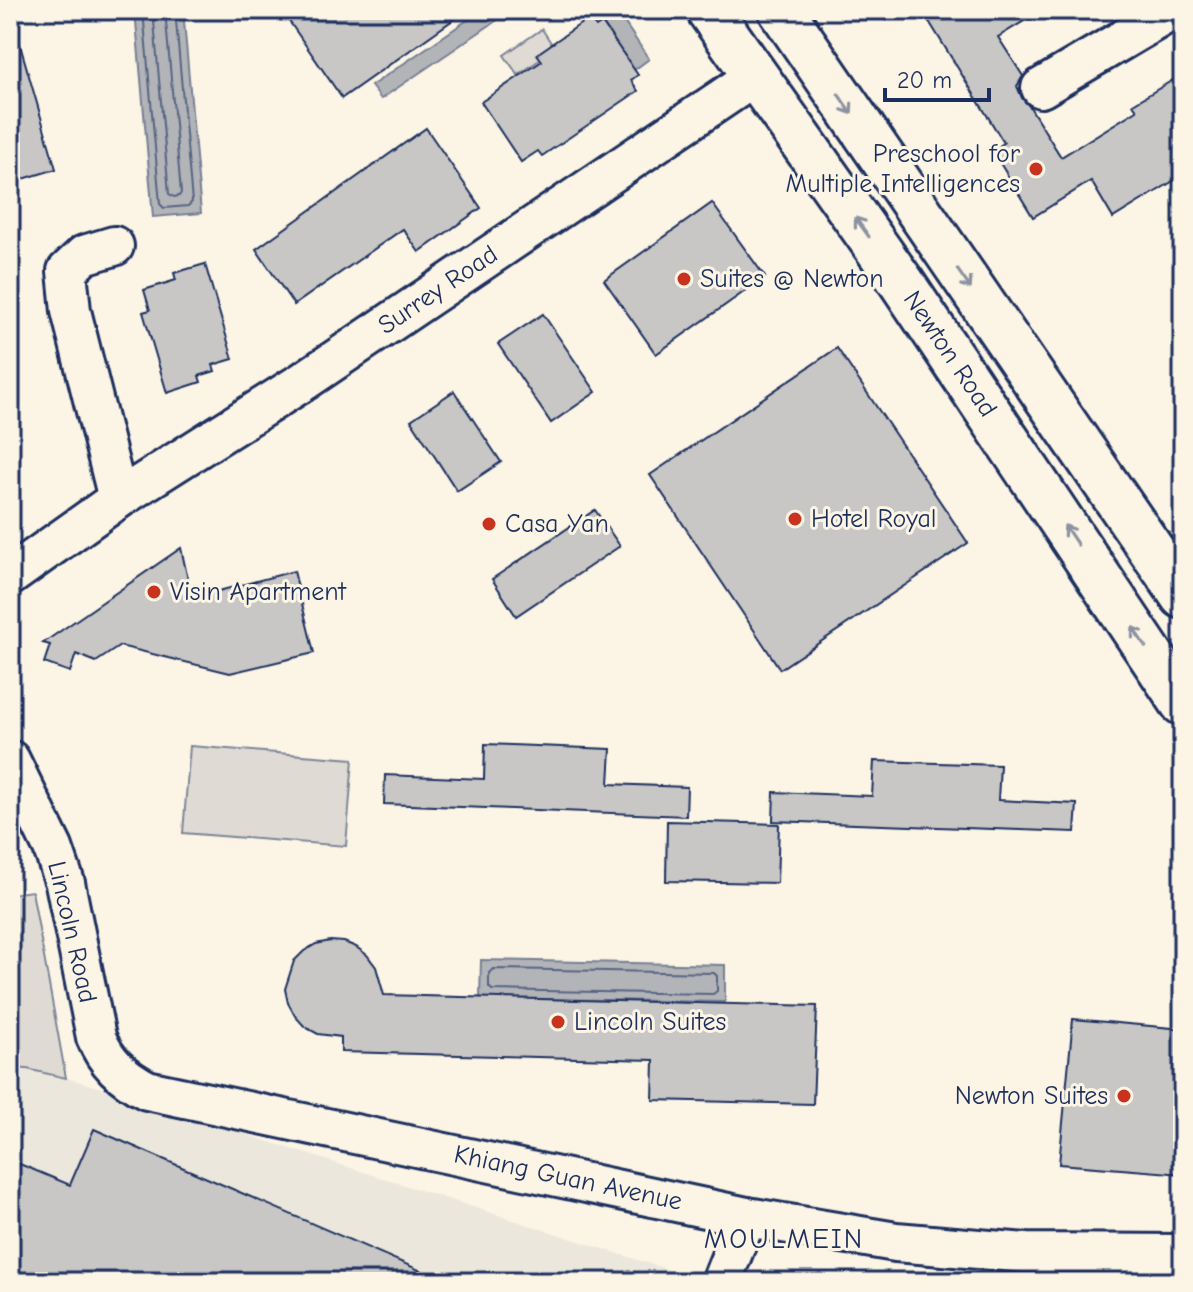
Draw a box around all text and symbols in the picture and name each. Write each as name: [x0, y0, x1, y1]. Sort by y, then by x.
scale bar: [885, 52, 989, 102]
text: 20 m: [897, 66, 952, 94]
one-way arrow: [837, 92, 853, 114]
place label: Preschool for Multiple Intelligences: [786, 139, 1021, 199]
marker: Preschool for Multiple Intelligences: [1027, 160, 1045, 178]
one-way arrow: [854, 216, 870, 238]
street label: Surrey Road: [373, 239, 503, 341]
place label: Suites @ Newton: [700, 264, 884, 294]
one-way arrow: [956, 267, 972, 289]
marker: Suites @ Newton: [675, 270, 693, 288]
street label: Newton Road: [897, 285, 1003, 423]
place label: Hotel Royal: [811, 504, 937, 534]
place label: Casa Yan: [505, 509, 609, 539]
marker: Hotel Royal: [786, 510, 804, 528]
marker: Casa Yan: [480, 515, 498, 533]
one-way arrow: [1062, 524, 1079, 546]
place label: Visin Apartment: [170, 577, 348, 607]
marker: Visin Apartment: [145, 583, 163, 601]
one-way arrow: [1131, 627, 1147, 649]
street label: Lincoln Road: [41, 858, 103, 1006]
place label: Lincoln Suites: [574, 1007, 726, 1037]
marker: Lincoln Suites: [549, 1013, 567, 1031]
place label: Newton Suites: [955, 1081, 1108, 1111]
marker: Newton Suites: [1115, 1087, 1133, 1105]
street label: Khiang Guan Avenue: [451, 1139, 685, 1217]
district label: MOULMEIN: [704, 1223, 864, 1255]

